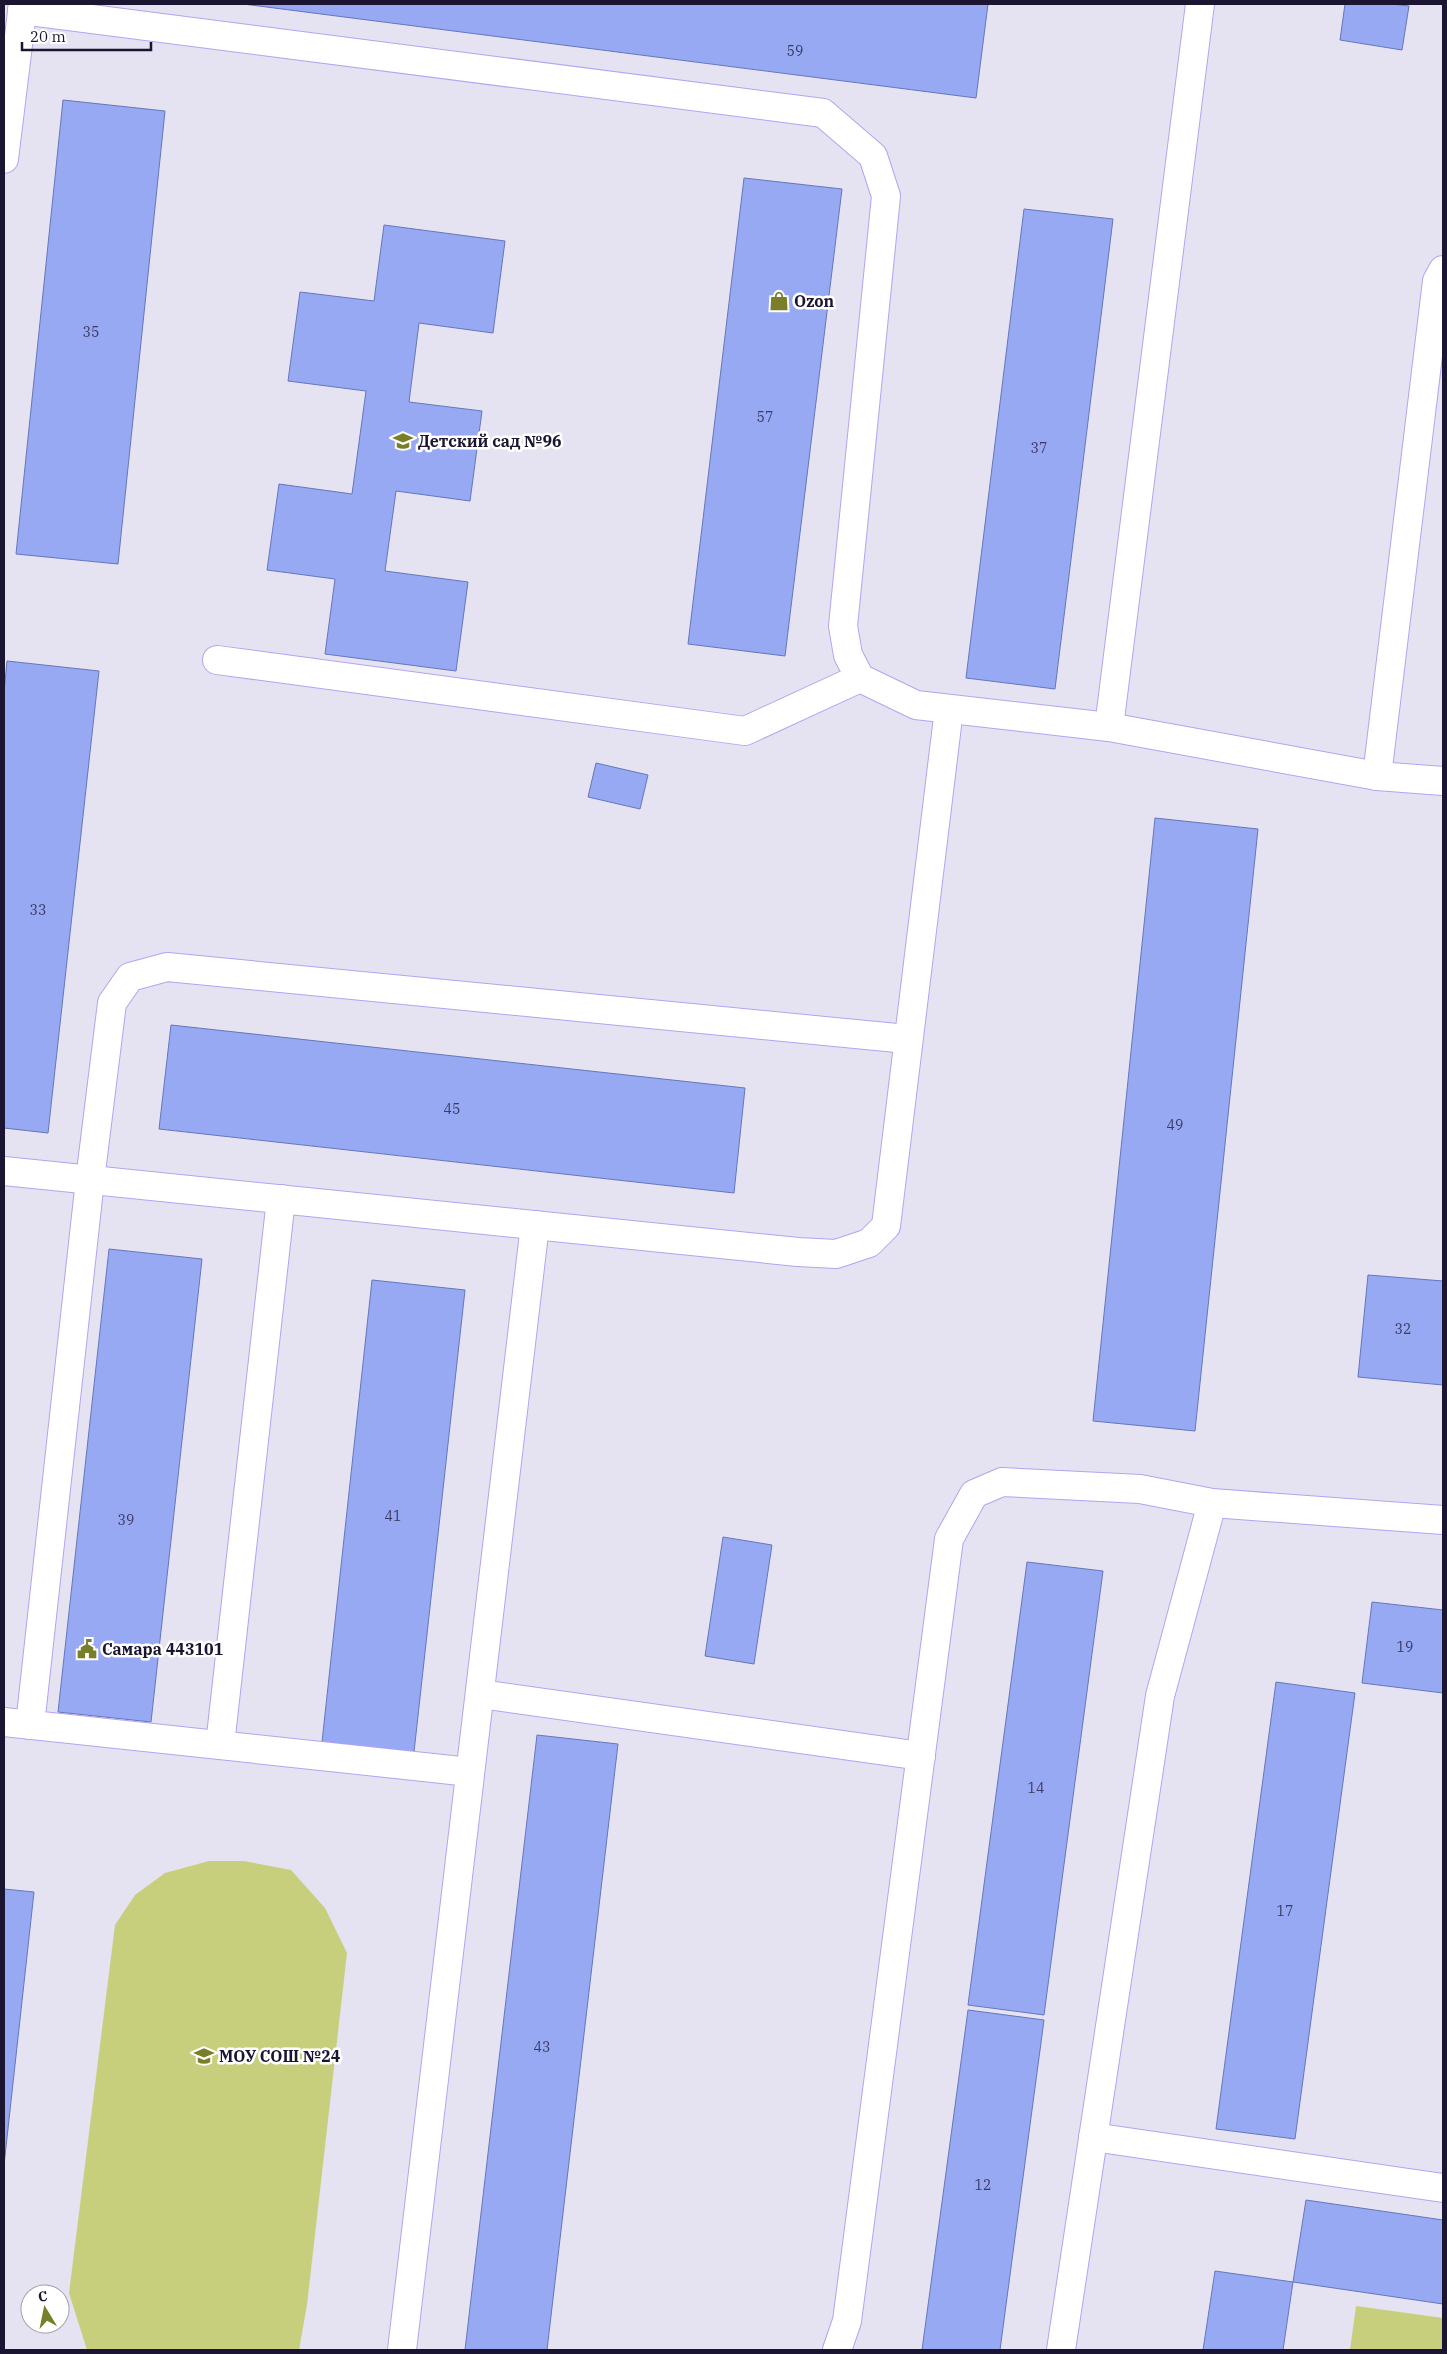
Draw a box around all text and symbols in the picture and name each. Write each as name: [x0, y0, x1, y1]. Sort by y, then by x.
scale bar: [22, 20, 151, 52]
text: 20 m: [30, 27, 66, 46]
house number: 59: [787, 42, 803, 60]
shop icon: Ozon: [768, 290, 790, 312]
place label: Ozon: [794, 291, 834, 311]
house number: 35: [83, 323, 99, 341]
house number: 57: [757, 408, 773, 426]
school or university icon: Детский сад №96: [392, 430, 414, 452]
place label: Детский сад №96: [418, 431, 562, 451]
house number: 37: [1031, 439, 1047, 457]
house number: 33: [30, 901, 46, 919]
house number: 45: [444, 1100, 460, 1118]
house number: 49: [1167, 1116, 1183, 1134]
house number: 32: [1395, 1320, 1411, 1338]
house number: 41: [385, 1507, 401, 1525]
house number: 39: [118, 1511, 134, 1529]
public building icon: Самара 443101: [76, 1638, 98, 1660]
house number: 19: [1397, 1638, 1413, 1656]
place label: Самара 443101: [102, 1639, 223, 1659]
house number: 14: [1028, 1779, 1044, 1797]
house number: 17: [1277, 1902, 1293, 1920]
house number: 43: [534, 2038, 550, 2056]
school or university icon: МОУ СОШ №24: [193, 2045, 215, 2067]
place label: МОУ СОШ №24: [219, 2046, 341, 2066]
house number: 12: [975, 2176, 991, 2194]
north arrow: [20, 2284, 70, 2334]
text: С: [37, 2287, 49, 2306]

